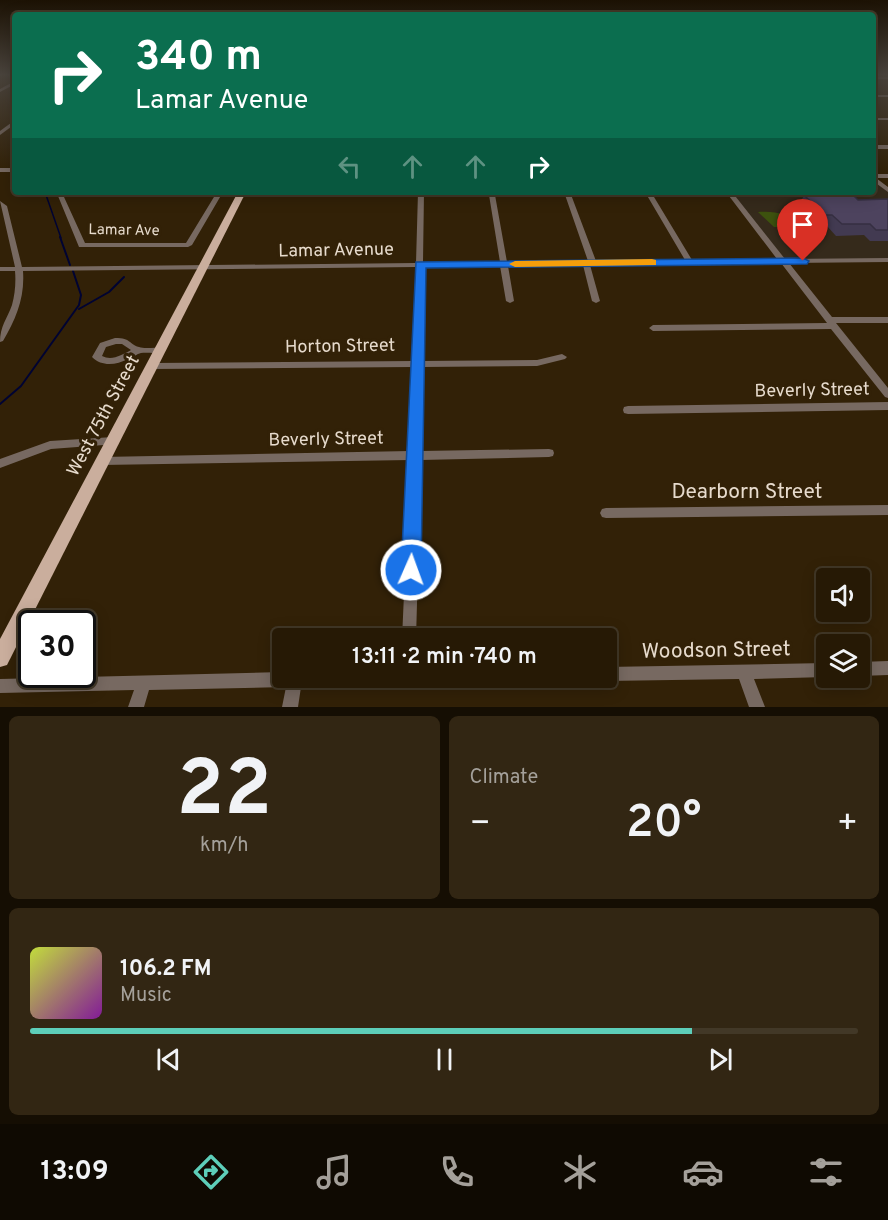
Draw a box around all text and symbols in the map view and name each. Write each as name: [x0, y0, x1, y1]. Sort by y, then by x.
text: 340 m: [135, 32, 262, 85]
icon: right: [36, 36, 114, 114]
text: Lamar Avenue: [135, 84, 308, 118]
icon: left: [333, 150, 366, 183]
icon: ahead: [396, 150, 429, 183]
icon: ahead: [459, 150, 492, 183]
icon: right: [522, 150, 555, 183]
pin: [777, 199, 828, 261]
icon: arrive: [786, 208, 819, 241]
street label: Lamar Ave: [88, 221, 160, 241]
street label: Lamar Avenue: [278, 238, 394, 264]
street label: Horton Street: [285, 335, 395, 359]
street label: West 75th Street: [62, 352, 146, 480]
street label: Beverly Street: [754, 378, 870, 404]
street label: Beverly Street: [268, 427, 384, 453]
street label: Dearborn Street: [671, 479, 823, 506]
position arrow: [379, 538, 443, 602]
map controls: [816, 568, 870, 688]
button: sound: [816, 568, 870, 622]
speed limit sign: 30: [18, 610, 96, 688]
button: layers: [816, 634, 870, 688]
street label: Woodson Street: [641, 636, 791, 666]
text: 13:11 · 2 min · 740 m: [352, 644, 537, 671]
text: 22: [177, 744, 272, 843]
text: Climate: [470, 765, 538, 791]
text: 20°: [626, 796, 702, 853]
text: −: [470, 804, 491, 846]
text: +: [837, 804, 858, 846]
text: km/h: [200, 833, 249, 859]
text: 106.2 FM: [120, 956, 212, 983]
text: Music: [120, 983, 172, 1009]
icon: previous: [152, 1043, 185, 1076]
icon: pause: [428, 1043, 461, 1076]
icon: next: [704, 1043, 737, 1076]
icon: directions: [190, 1151, 232, 1193]
icon: music: [313, 1151, 355, 1193]
icon: phone: [436, 1151, 478, 1193]
icon: climate: [559, 1151, 601, 1193]
icon: car: [682, 1151, 724, 1193]
icon: filters: [805, 1151, 847, 1193]
text: 13:09: [41, 1155, 108, 1189]

